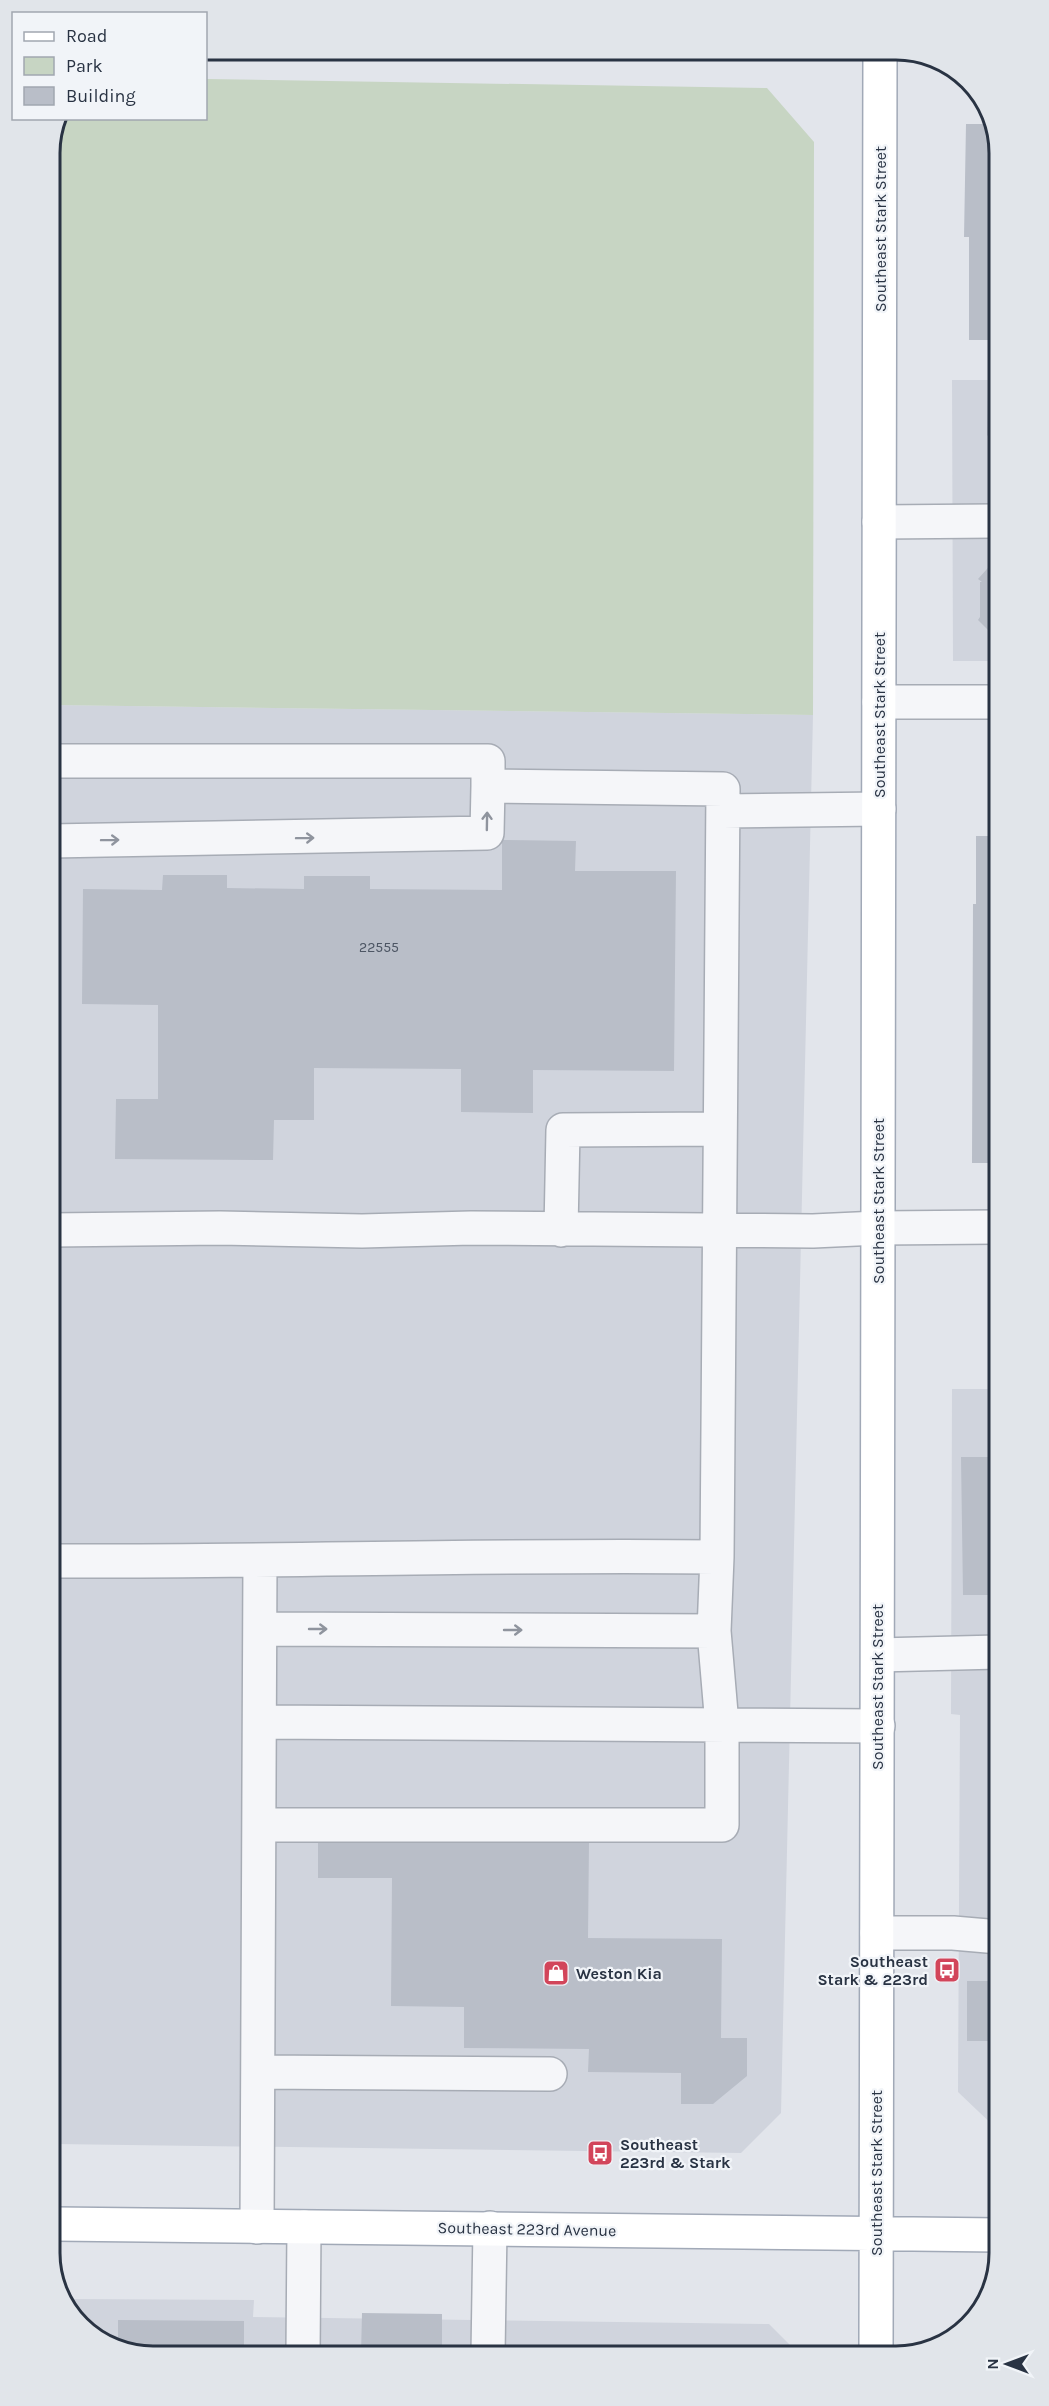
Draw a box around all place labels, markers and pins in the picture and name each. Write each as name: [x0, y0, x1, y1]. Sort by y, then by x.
place label: Southeast Stark & 223rd: [817, 1952, 928, 1989]
bus stop icon: Southeast Stark & 223rd: [932, 1955, 962, 1985]
shop icon: Weston Kia: [541, 1958, 571, 1988]
place label: Weston Kia: [576, 1964, 662, 1983]
place label: Southeast 223rd & Stark: [620, 2135, 731, 2172]
bus stop icon: Southeast 223rd & Stark: [585, 2138, 615, 2168]

